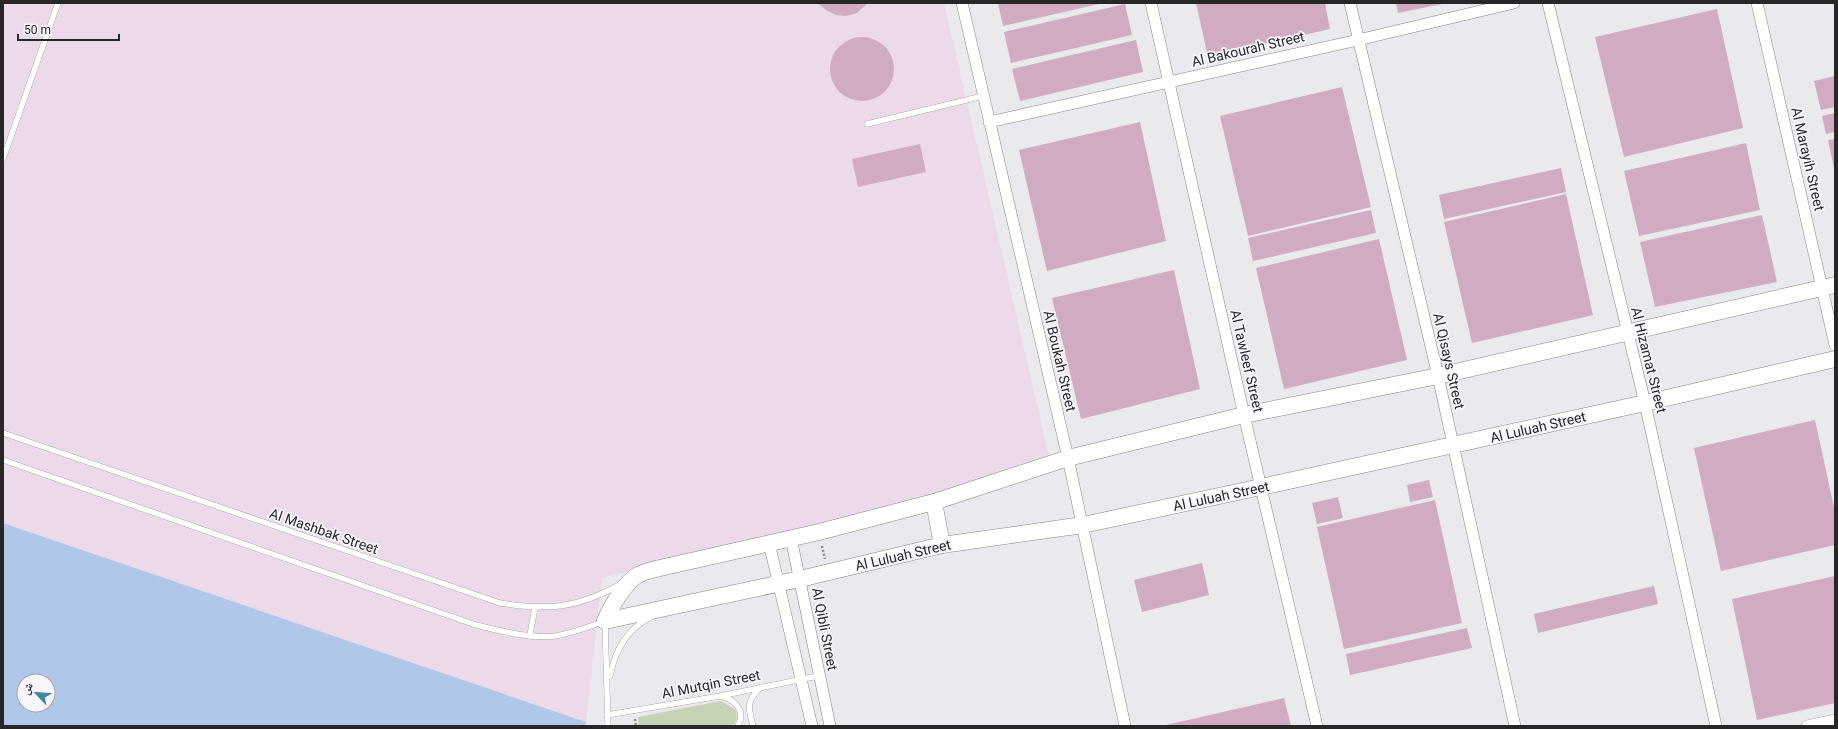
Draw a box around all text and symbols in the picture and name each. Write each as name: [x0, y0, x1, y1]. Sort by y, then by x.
scale bar: [18, 16, 119, 42]
text: 50 m: [24, 23, 51, 37]
street label: Al Bakourah Street: [1190, 28, 1306, 70]
street label: Al Marayih Street: [1788, 106, 1828, 213]
street label: Al Hizamat Street: [1628, 305, 1670, 415]
street label: Al Tawleef Street: [1227, 308, 1267, 414]
street label: Al Boukah Street: [1041, 309, 1080, 414]
street label: Al Qisays Street: [1430, 311, 1468, 411]
street label: Al Luluah Street: [1489, 408, 1588, 446]
street label: Al Luluah Street: [1171, 478, 1271, 514]
street label: Al Mashbak Street: [268, 505, 381, 557]
street label: Al Luluah Street: [854, 536, 953, 574]
street label: Al Qibli Street: [809, 586, 841, 672]
street label: Al Mutqin Street: [660, 667, 762, 701]
north arrow: [16, 673, 56, 713]
text: ش: [19, 680, 37, 697]

